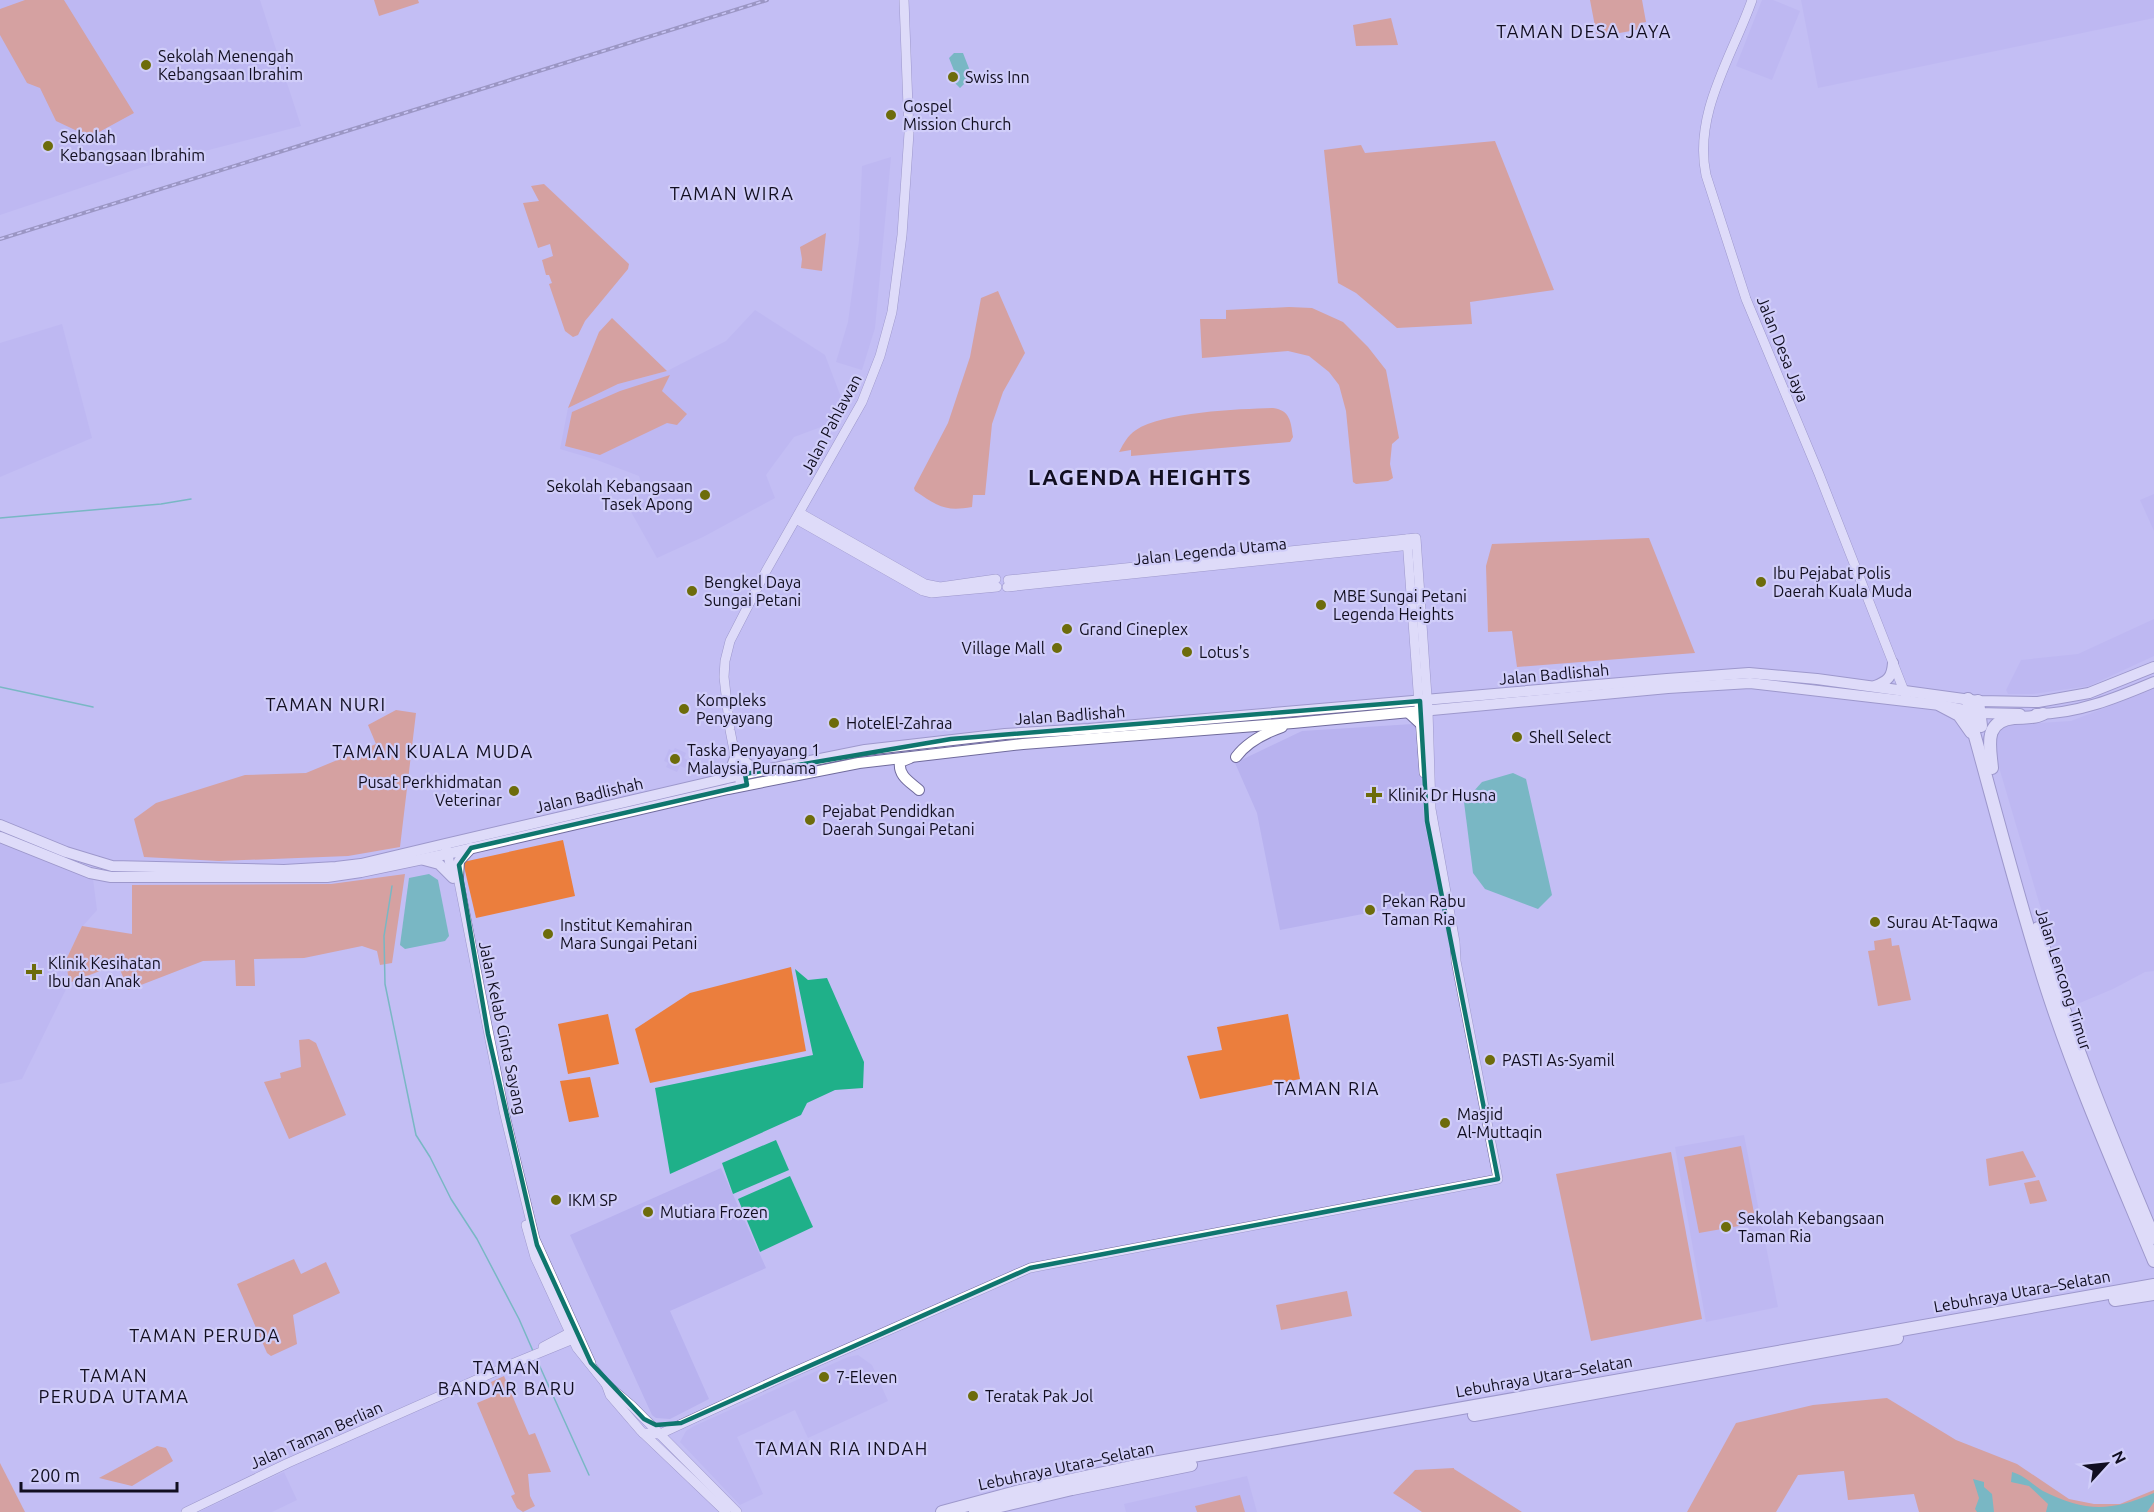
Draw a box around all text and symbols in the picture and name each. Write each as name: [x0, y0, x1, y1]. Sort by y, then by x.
district label: TAMAN DESA JAYA: [1496, 21, 1672, 41]
place label: Sekolah Menengah Kebangsaan Ibrahim: [158, 47, 303, 83]
marker: Sekolah Menengah Kebangsaan Ibrahim: [139, 58, 153, 72]
place label: Swiss Inn: [965, 68, 1030, 86]
marker: Swiss Inn: [946, 70, 960, 84]
place label: Gospel Mission Church: [903, 97, 1011, 133]
marker: Gospel Mission Church: [884, 108, 898, 122]
place label: Sekolah Kebangsaan Ibrahim: [60, 128, 205, 164]
marker: Sekolah Kebangsaan Ibrahim: [41, 139, 55, 153]
district label: TAMAN WIRA: [670, 183, 794, 203]
street label: Jalan Desa Jaya: [1754, 294, 1812, 404]
street label: Jalan Pahlawan: [797, 371, 865, 477]
district label: LAGENDA HEIGHTS: [1028, 464, 1252, 489]
place label: Sekolah Kebangsaan Tasek Apong: [547, 477, 693, 513]
marker: Sekolah Kebangsaan Tasek Apong: [698, 488, 712, 502]
street label: Jalan Legenda Utama: [1132, 534, 1288, 568]
place label: Ibu Pejabat Polis Daerah Kuala Muda: [1773, 564, 1912, 600]
place label: Bengkel Daya Sungai Petani: [704, 573, 801, 609]
marker: Ibu Pejabat Polis Daerah Kuala Muda: [1754, 575, 1768, 589]
marker: Bengkel Daya Sungai Petani: [685, 584, 699, 598]
place label: MBE Sungai Petani Legenda Heights: [1333, 587, 1467, 623]
marker: MBE Sungai Petani Legenda Heights: [1314, 598, 1328, 612]
place label: Grand Cineplex: [1079, 620, 1188, 638]
marker: Grand Cineplex: [1060, 622, 1074, 636]
place label: Village Mall: [962, 639, 1045, 657]
marker: Village Mall: [1050, 641, 1064, 655]
place label: Lotus's: [1199, 643, 1250, 661]
marker: Lotus's: [1180, 645, 1194, 659]
street label: Jalan Badlishah: [1498, 660, 1610, 688]
place label: Kompleks Penyayang: [696, 691, 773, 727]
district label: TAMAN NURI: [265, 694, 387, 714]
marker: Kompleks Penyayang: [677, 702, 691, 716]
street label: Jalan Badlishah: [1014, 702, 1126, 728]
place label: HotelEl-Zahraa: [846, 714, 953, 732]
marker: HotelEl-Zahraa: [827, 716, 841, 730]
place label: Shell Select: [1529, 728, 1612, 746]
marker: Shell Select: [1510, 730, 1524, 744]
district label: TAMAN KUALA MUDA: [332, 741, 534, 761]
place label: Taska Penyayang 1 Malaysia Purnama: [687, 741, 820, 777]
marker: Taska Penyayang 1 Malaysia Purnama: [668, 752, 682, 766]
place label: Pusat Perkhidmatan Veterinar: [358, 773, 502, 809]
street label: Jalan Badlishah: [533, 774, 645, 816]
marker: Pusat Perkhidmatan Veterinar: [507, 784, 521, 798]
marker: Klinik Dr Husna: [1365, 786, 1383, 804]
place label: Klinik Dr Husna: [1388, 786, 1496, 804]
place label: Pejabat Pendidkan Daerah Sungai Petani: [822, 802, 975, 838]
marker: Pejabat Pendidkan Daerah Sungai Petani: [803, 813, 817, 827]
place label: Pekan Rabu Taman Ria: [1382, 892, 1466, 928]
marker: Pekan Rabu Taman Ria: [1363, 903, 1377, 917]
street label: Jalan Lencong Timur: [2033, 906, 2095, 1052]
place label: Surau At-Taqwa: [1887, 913, 1998, 931]
marker: Surau At-Taqwa: [1868, 915, 1882, 929]
place label: Institut Kemahiran Mara Sungai Petani: [560, 916, 697, 952]
marker: Institut Kemahiran Mara Sungai Petani: [541, 927, 555, 941]
street label: Jalan Kelab Cinta Sayang: [476, 940, 530, 1116]
place label: Klinik Kesihatan Ibu dan Anak: [48, 954, 161, 990]
marker: Klinik Kesihatan Ibu dan Anak: [25, 963, 43, 981]
place label: PASTI As-Syamil: [1502, 1051, 1615, 1069]
marker: PASTI As-Syamil: [1483, 1053, 1497, 1067]
district label: TAMAN RIA: [1274, 1078, 1380, 1098]
place label: Masjid Al-Muttaqin: [1457, 1105, 1542, 1141]
marker: Masjid Al-Muttaqin: [1438, 1116, 1452, 1130]
place label: IKM SP: [568, 1191, 617, 1209]
marker: IKM SP: [549, 1193, 563, 1207]
place label: Mutiara Frozen: [660, 1203, 768, 1221]
marker: Mutiara Frozen: [641, 1205, 655, 1219]
place label: Sekolah Kebangsaan Taman Ria: [1738, 1209, 1884, 1245]
marker: Sekolah Kebangsaan Taman Ria: [1719, 1220, 1733, 1234]
street label: Lebuhraya Utara–Selatan: [1932, 1267, 2112, 1315]
district label: TAMAN PERUDA: [129, 1325, 281, 1345]
street label: Lebuhraya Utara–Selatan: [1454, 1352, 1634, 1400]
district label: TAMAN BANDAR BARU: [438, 1357, 576, 1398]
district label: TAMAN PERUDA UTAMA: [38, 1365, 190, 1406]
place label: 7-Eleven: [836, 1368, 897, 1386]
marker: 7-Eleven: [817, 1370, 831, 1384]
place label: Teratak Pak Jol: [985, 1387, 1093, 1405]
marker: Teratak Pak Jol: [966, 1389, 980, 1403]
street label: Jalan Taman Berlian: [247, 1398, 385, 1472]
north arrow: [2076, 1434, 2136, 1494]
district label: TAMAN RIA INDAH: [755, 1438, 929, 1458]
street label: Lebuhraya Utara–Selatan: [976, 1439, 1156, 1493]
text: N: [2109, 1448, 2130, 1467]
scale bar: [21, 1455, 177, 1493]
text: 200 m: [30, 1465, 80, 1485]

